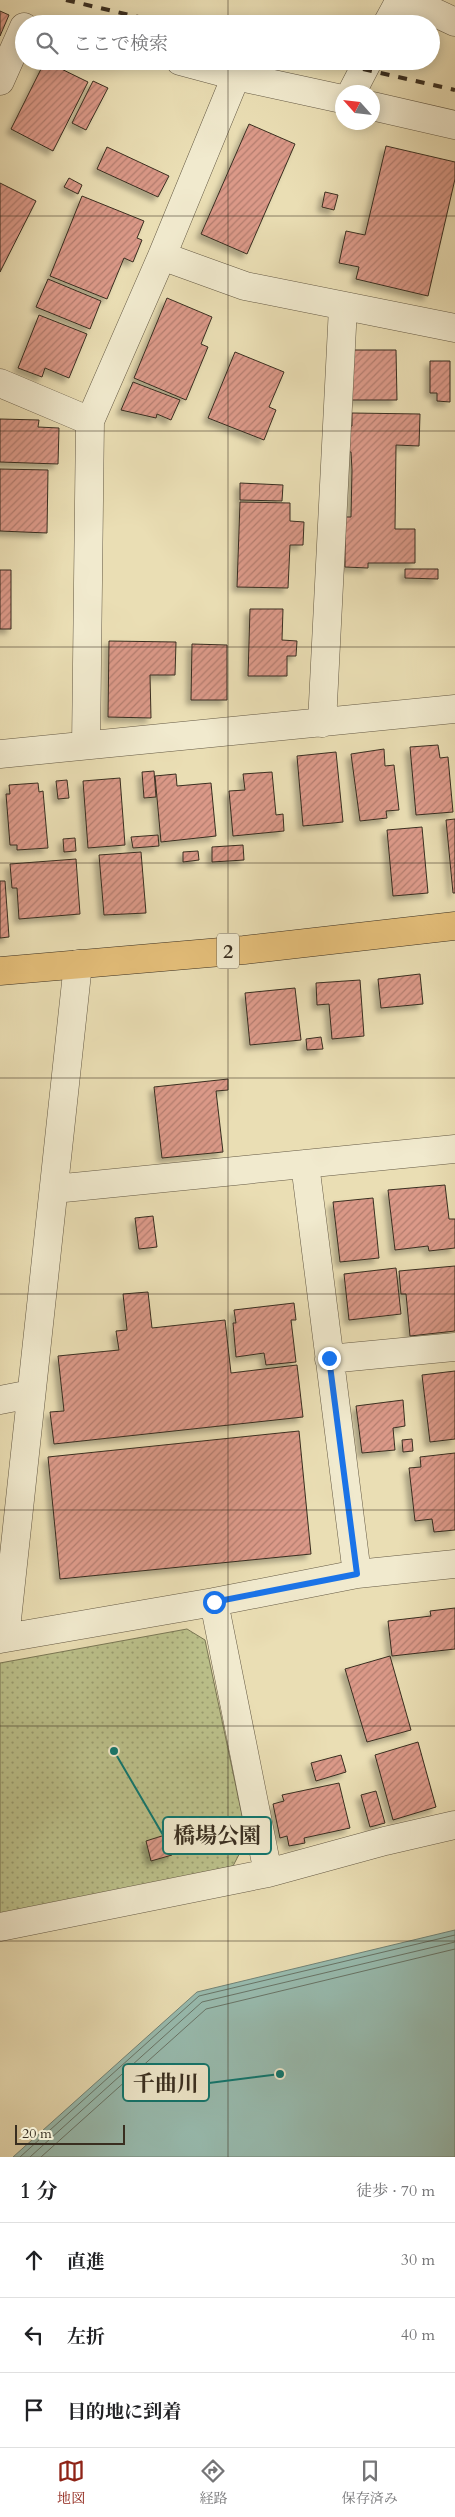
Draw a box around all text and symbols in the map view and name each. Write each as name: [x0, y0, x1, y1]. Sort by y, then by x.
search box: [15, 15, 440, 70]
icon: search: [33, 29, 61, 57]
text: ここで検索: [73, 31, 168, 57]
north arrow: [335, 85, 380, 130]
road number: 2: [217, 934, 239, 968]
route end: [318, 1347, 341, 1370]
route start: [203, 1591, 226, 1614]
callout: 橋場公園: [163, 1817, 271, 1854]
text: 橋場公園: [173, 1821, 261, 1851]
callout: 千曲川: [123, 2064, 209, 2101]
text: 千曲川: [133, 2069, 199, 2099]
scale bar: [15, 2122, 125, 2145]
text: 20 m: [22, 2124, 52, 2143]
text: 1 分: [20, 2177, 57, 2206]
text: 徒歩 · 70 m: [356, 2180, 435, 2202]
icon: ahead: [20, 2246, 48, 2274]
text: 直進: [67, 2249, 105, 2275]
text: 30 m: [401, 2249, 435, 2271]
icon: left: [20, 2321, 48, 2349]
text: 左折: [67, 2324, 105, 2350]
text: 40 m: [401, 2324, 435, 2346]
icon: arrive: [20, 2396, 48, 2424]
text: 目的地に到着: [67, 2399, 181, 2425]
tab: 地図: [57, 2457, 85, 2508]
tab: 経路: [199, 2457, 227, 2508]
tab: 保存済み: [342, 2457, 398, 2508]

